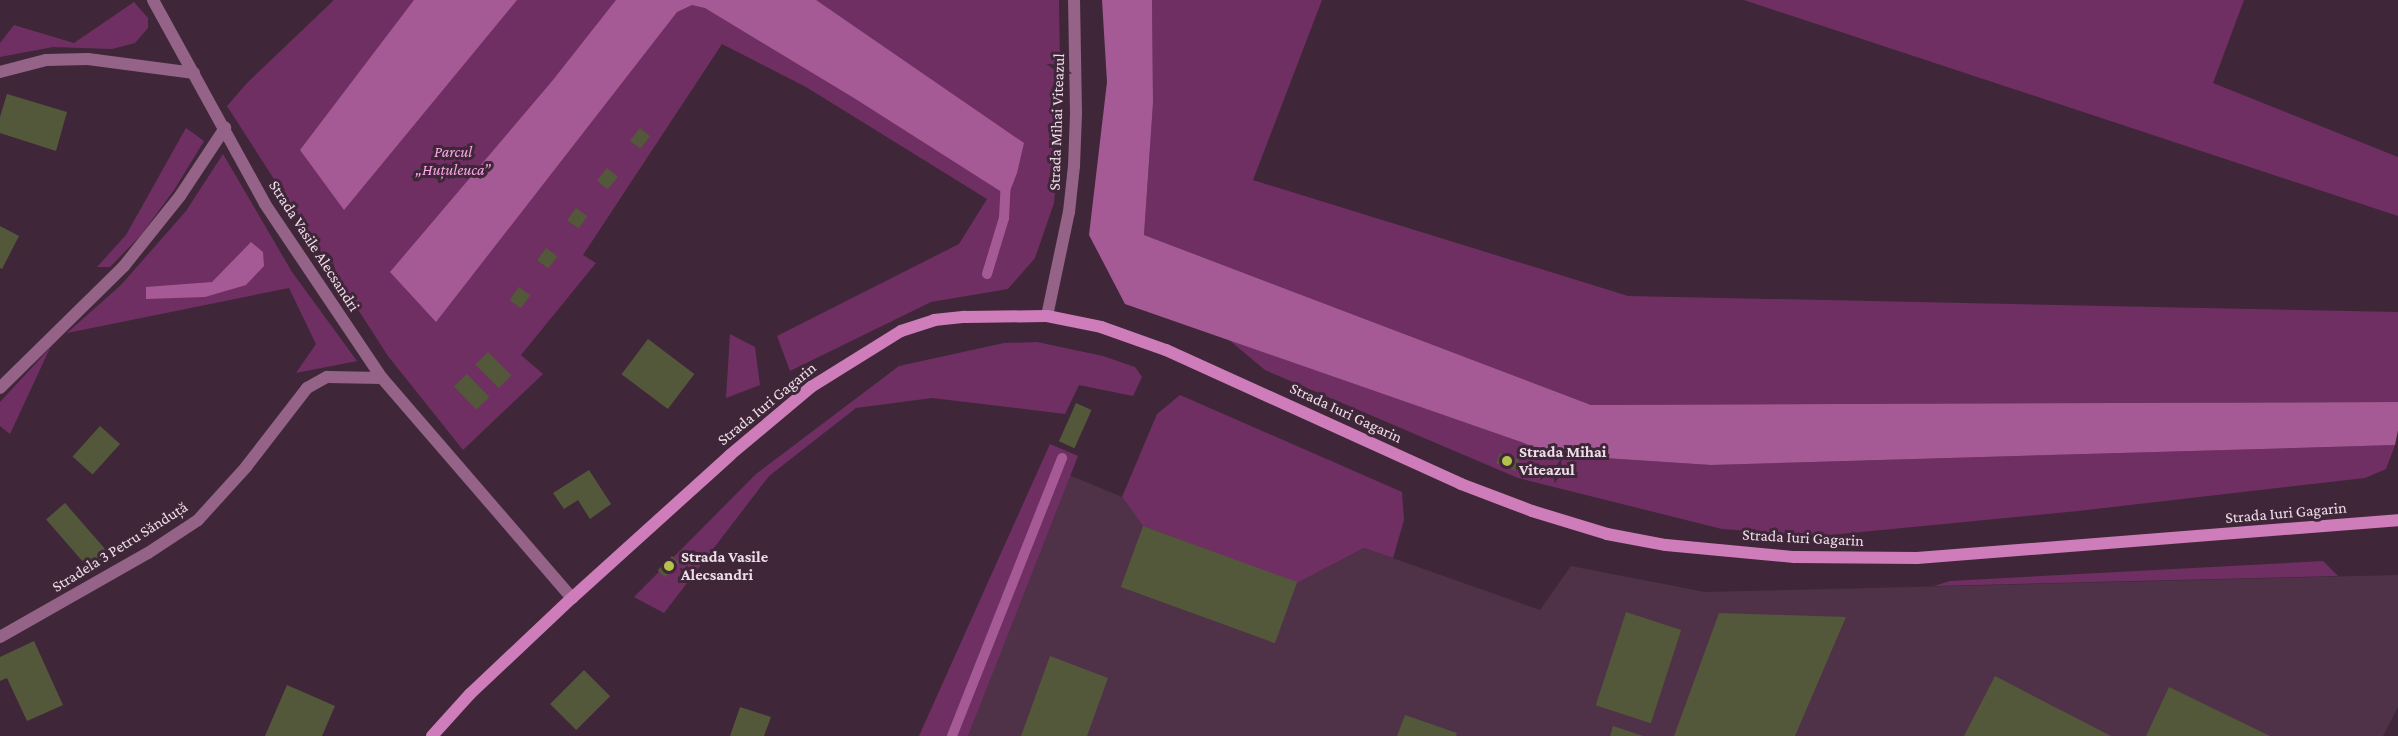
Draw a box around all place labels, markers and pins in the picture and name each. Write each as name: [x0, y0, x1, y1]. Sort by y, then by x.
place label: Strada Mihai Viteazul: [1519, 442, 1606, 480]
marker: Strada Mihai Viteazul: [1500, 454, 1514, 468]
place label: Strada Vasile Alecsandri: [681, 547, 768, 585]
marker: Strada Vasile Alecsandri: [662, 559, 676, 573]

